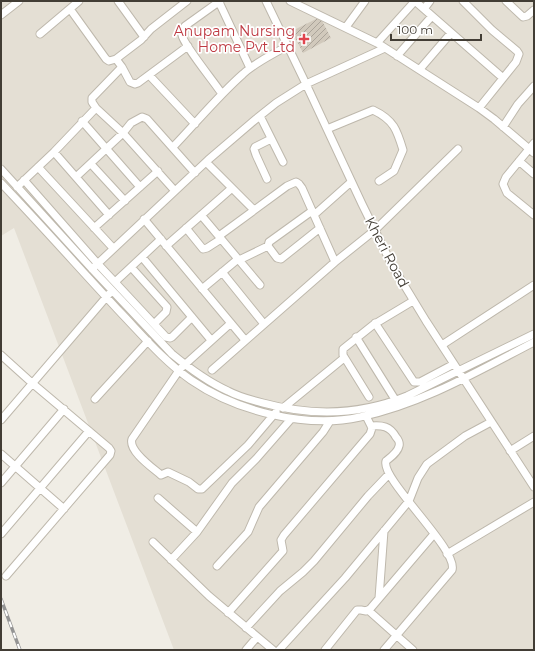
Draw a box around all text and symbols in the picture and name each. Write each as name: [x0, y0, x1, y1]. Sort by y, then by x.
scale bar: [391, 16, 481, 42]
place label: Anupam Nursing Home Pvt Ltd: [174, 22, 295, 56]
text: 100 m: [397, 22, 433, 37]
marker: Anupam Nursing Home Pvt Ltd: [298, 33, 310, 45]
street label: Kheri Road: [361, 214, 413, 290]

